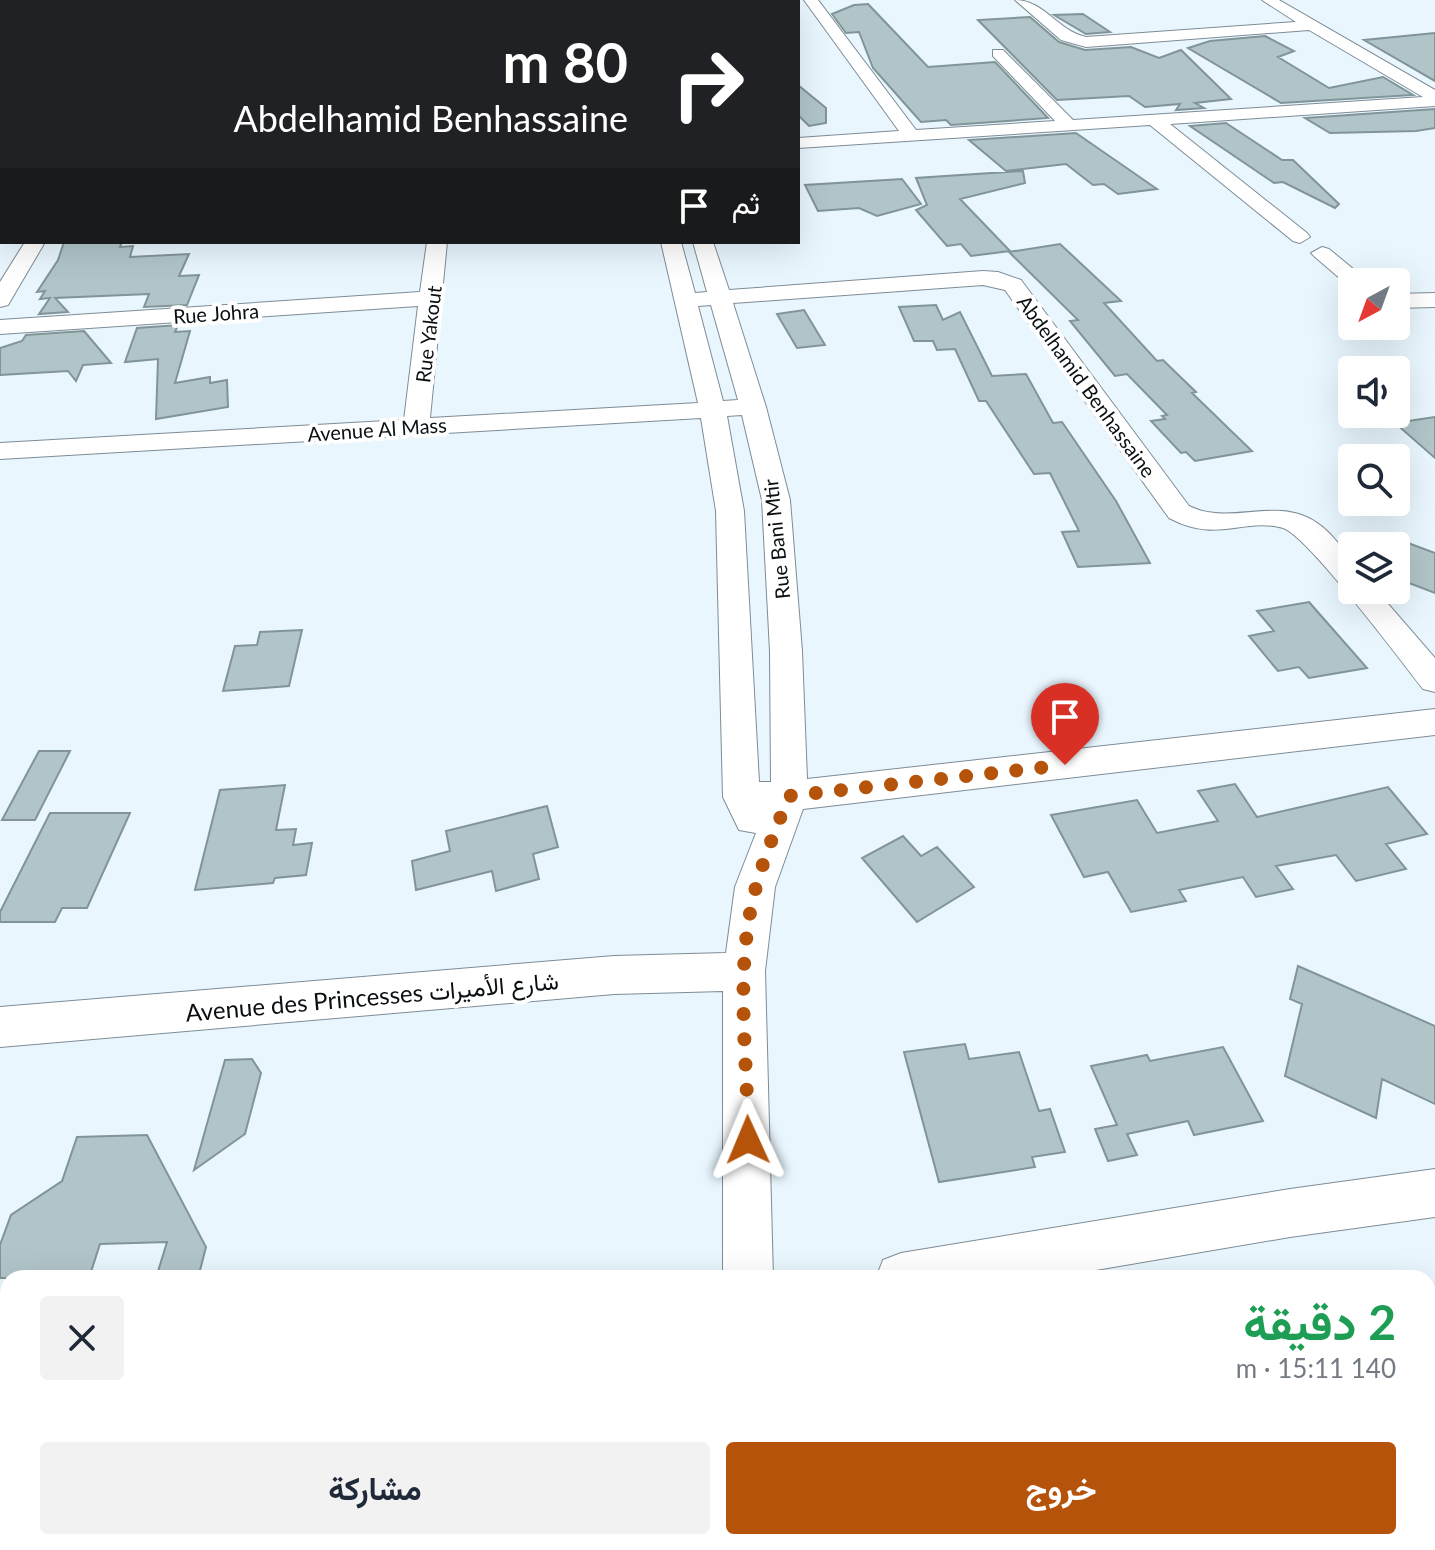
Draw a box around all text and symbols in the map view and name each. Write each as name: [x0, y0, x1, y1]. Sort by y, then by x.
text: 80 m: [503, 28, 628, 95]
icon: right: [656, 32, 760, 136]
text: Abdelhamid Benhassaine: [233, 96, 628, 140]
icon: arrive: [672, 184, 716, 228]
text: ثم: [732, 184, 760, 220]
north arrow: [1338, 268, 1410, 340]
map controls: [1338, 268, 1410, 604]
street label: Rue Yakout: [410, 284, 446, 384]
street label: Abdelhamid Benhassaine: [1013, 290, 1161, 482]
street label: Rue Johra: [172, 298, 260, 328]
button: sound: [1338, 356, 1410, 428]
street label: Avenue Al Mass: [307, 412, 447, 446]
button: search: [1338, 444, 1410, 516]
street label: Rue Bani Mtir: [758, 477, 794, 600]
button: layers: [1338, 532, 1410, 604]
pin: [1031, 683, 1099, 765]
icon: arrive: [1043, 695, 1087, 739]
street label: Avenue des Princesses شارع الأميرات: [184, 965, 560, 1030]
position arrow: [706, 1098, 790, 1182]
text: 2 دقيقة: [1243, 1293, 1396, 1350]
button: close: [40, 1296, 124, 1380]
text: 140 m · 15:11: [1236, 1352, 1396, 1384]
button: مشاركة: [40, 1442, 710, 1534]
button: خروج: [726, 1442, 1396, 1534]

